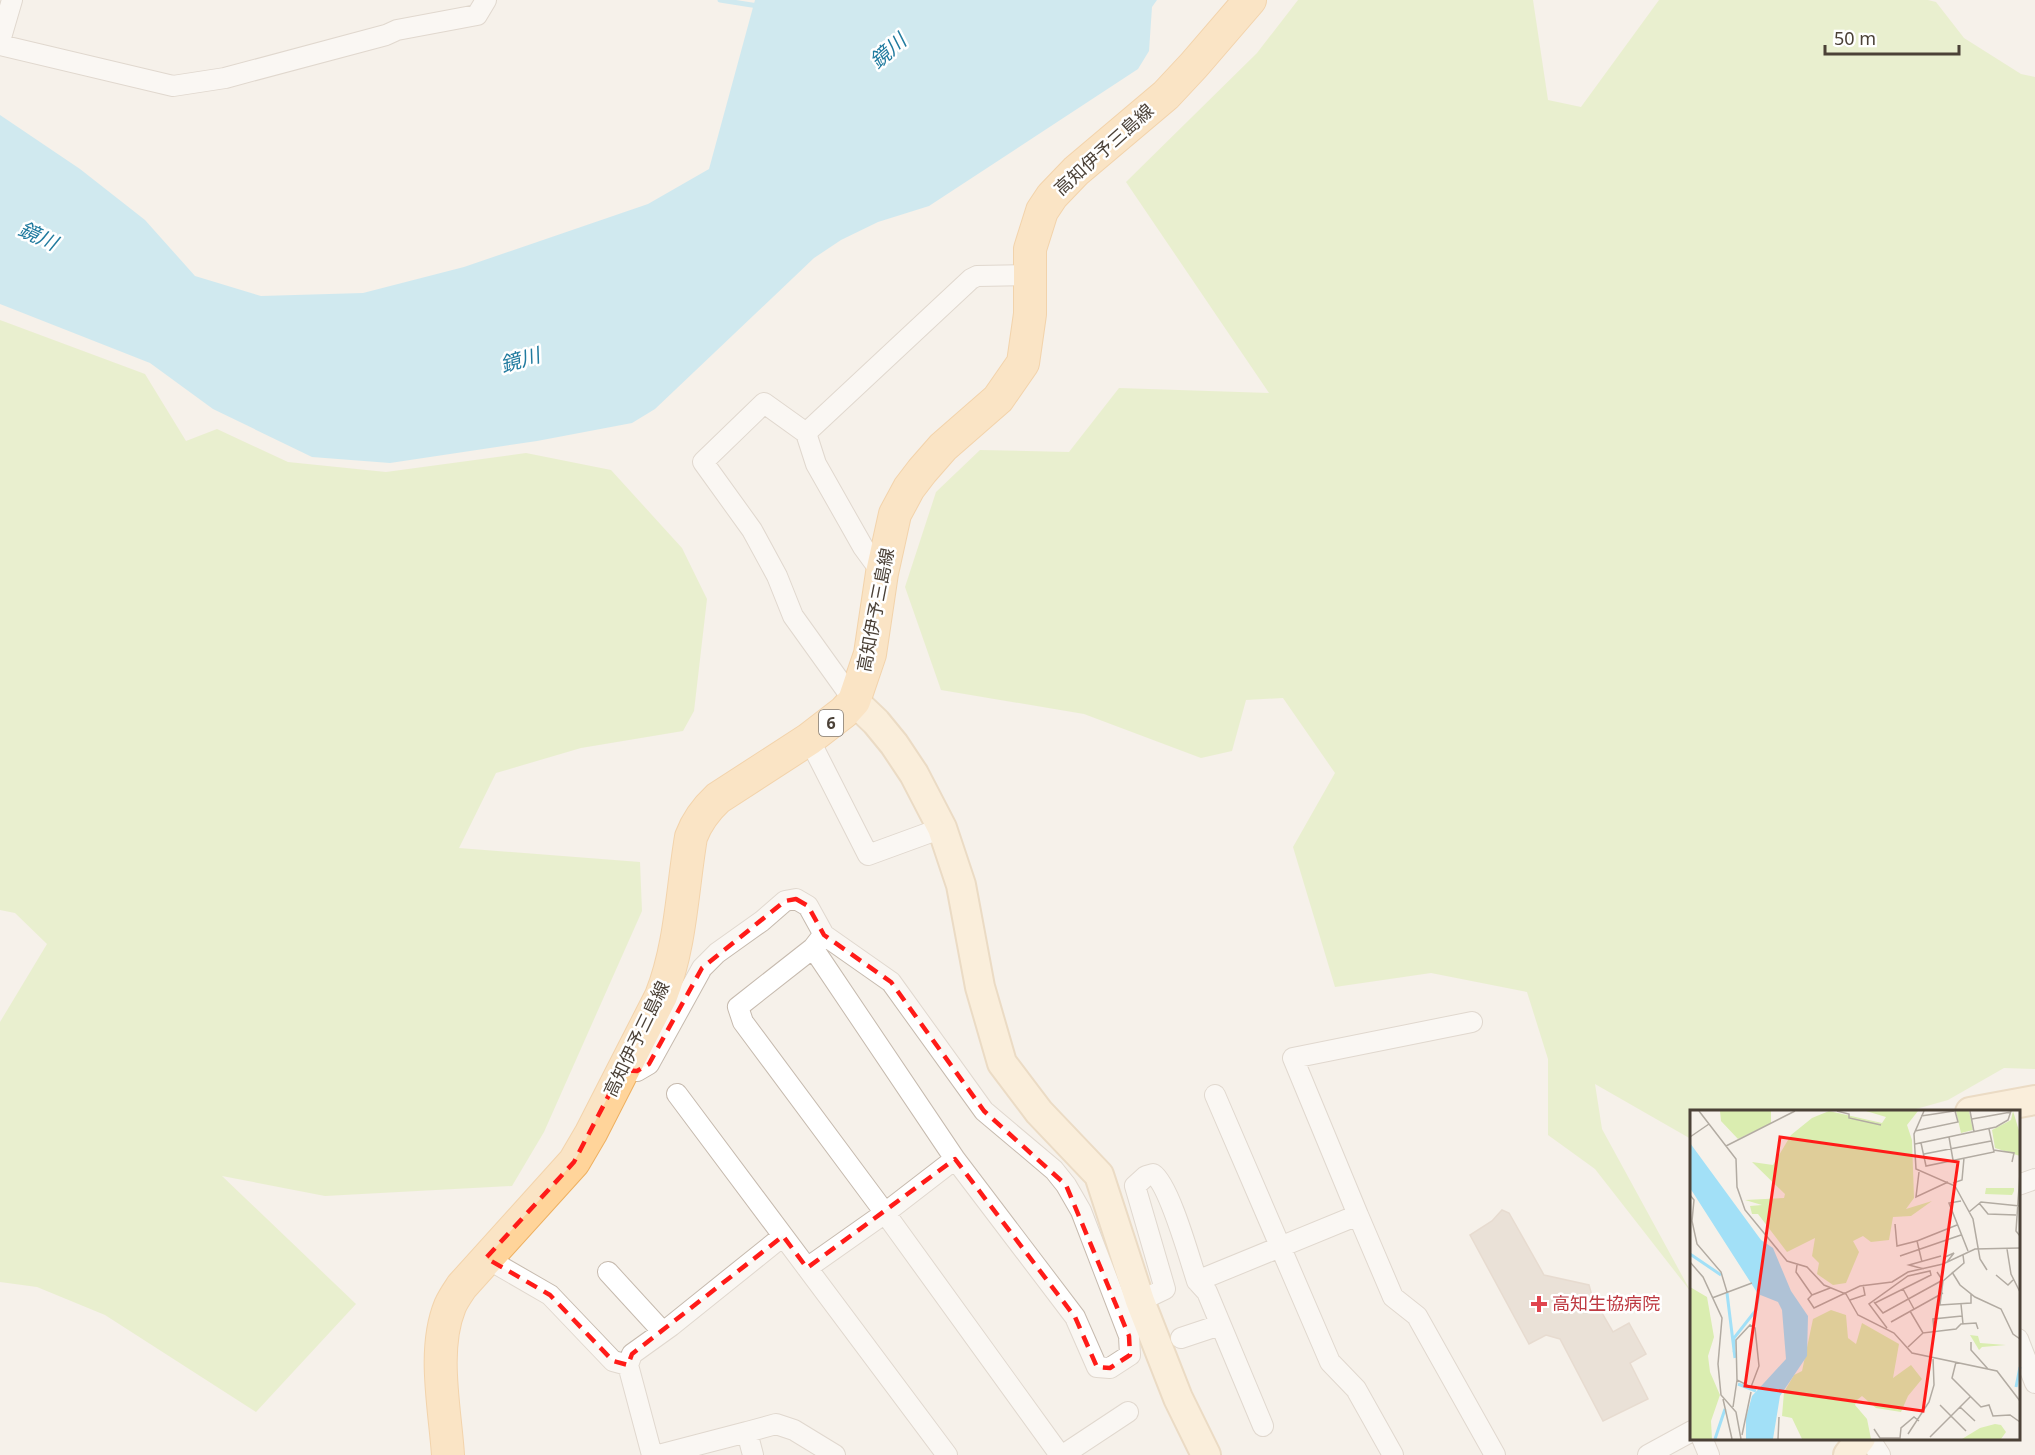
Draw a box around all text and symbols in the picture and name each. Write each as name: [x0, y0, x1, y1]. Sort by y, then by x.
scale bar: [1825, 18, 1958, 56]
water label: 鏡川: [864, 26, 913, 74]
text: 50 m: [1834, 26, 1876, 50]
street label: 高知伊予三島線: [1048, 98, 1158, 200]
water label: 鏡川: [14, 215, 64, 257]
water label: 鏡川: [497, 340, 545, 378]
street label: 高知伊予三島線: [851, 546, 899, 674]
road number: 6: [819, 710, 843, 736]
street label: 高知伊予三島線: [598, 977, 675, 1100]
inset map: [1690, 1110, 2020, 1440]
place label: 高知生協病院: [1552, 1291, 1660, 1315]
marker: 高知生協病院: [1530, 1295, 1548, 1313]

